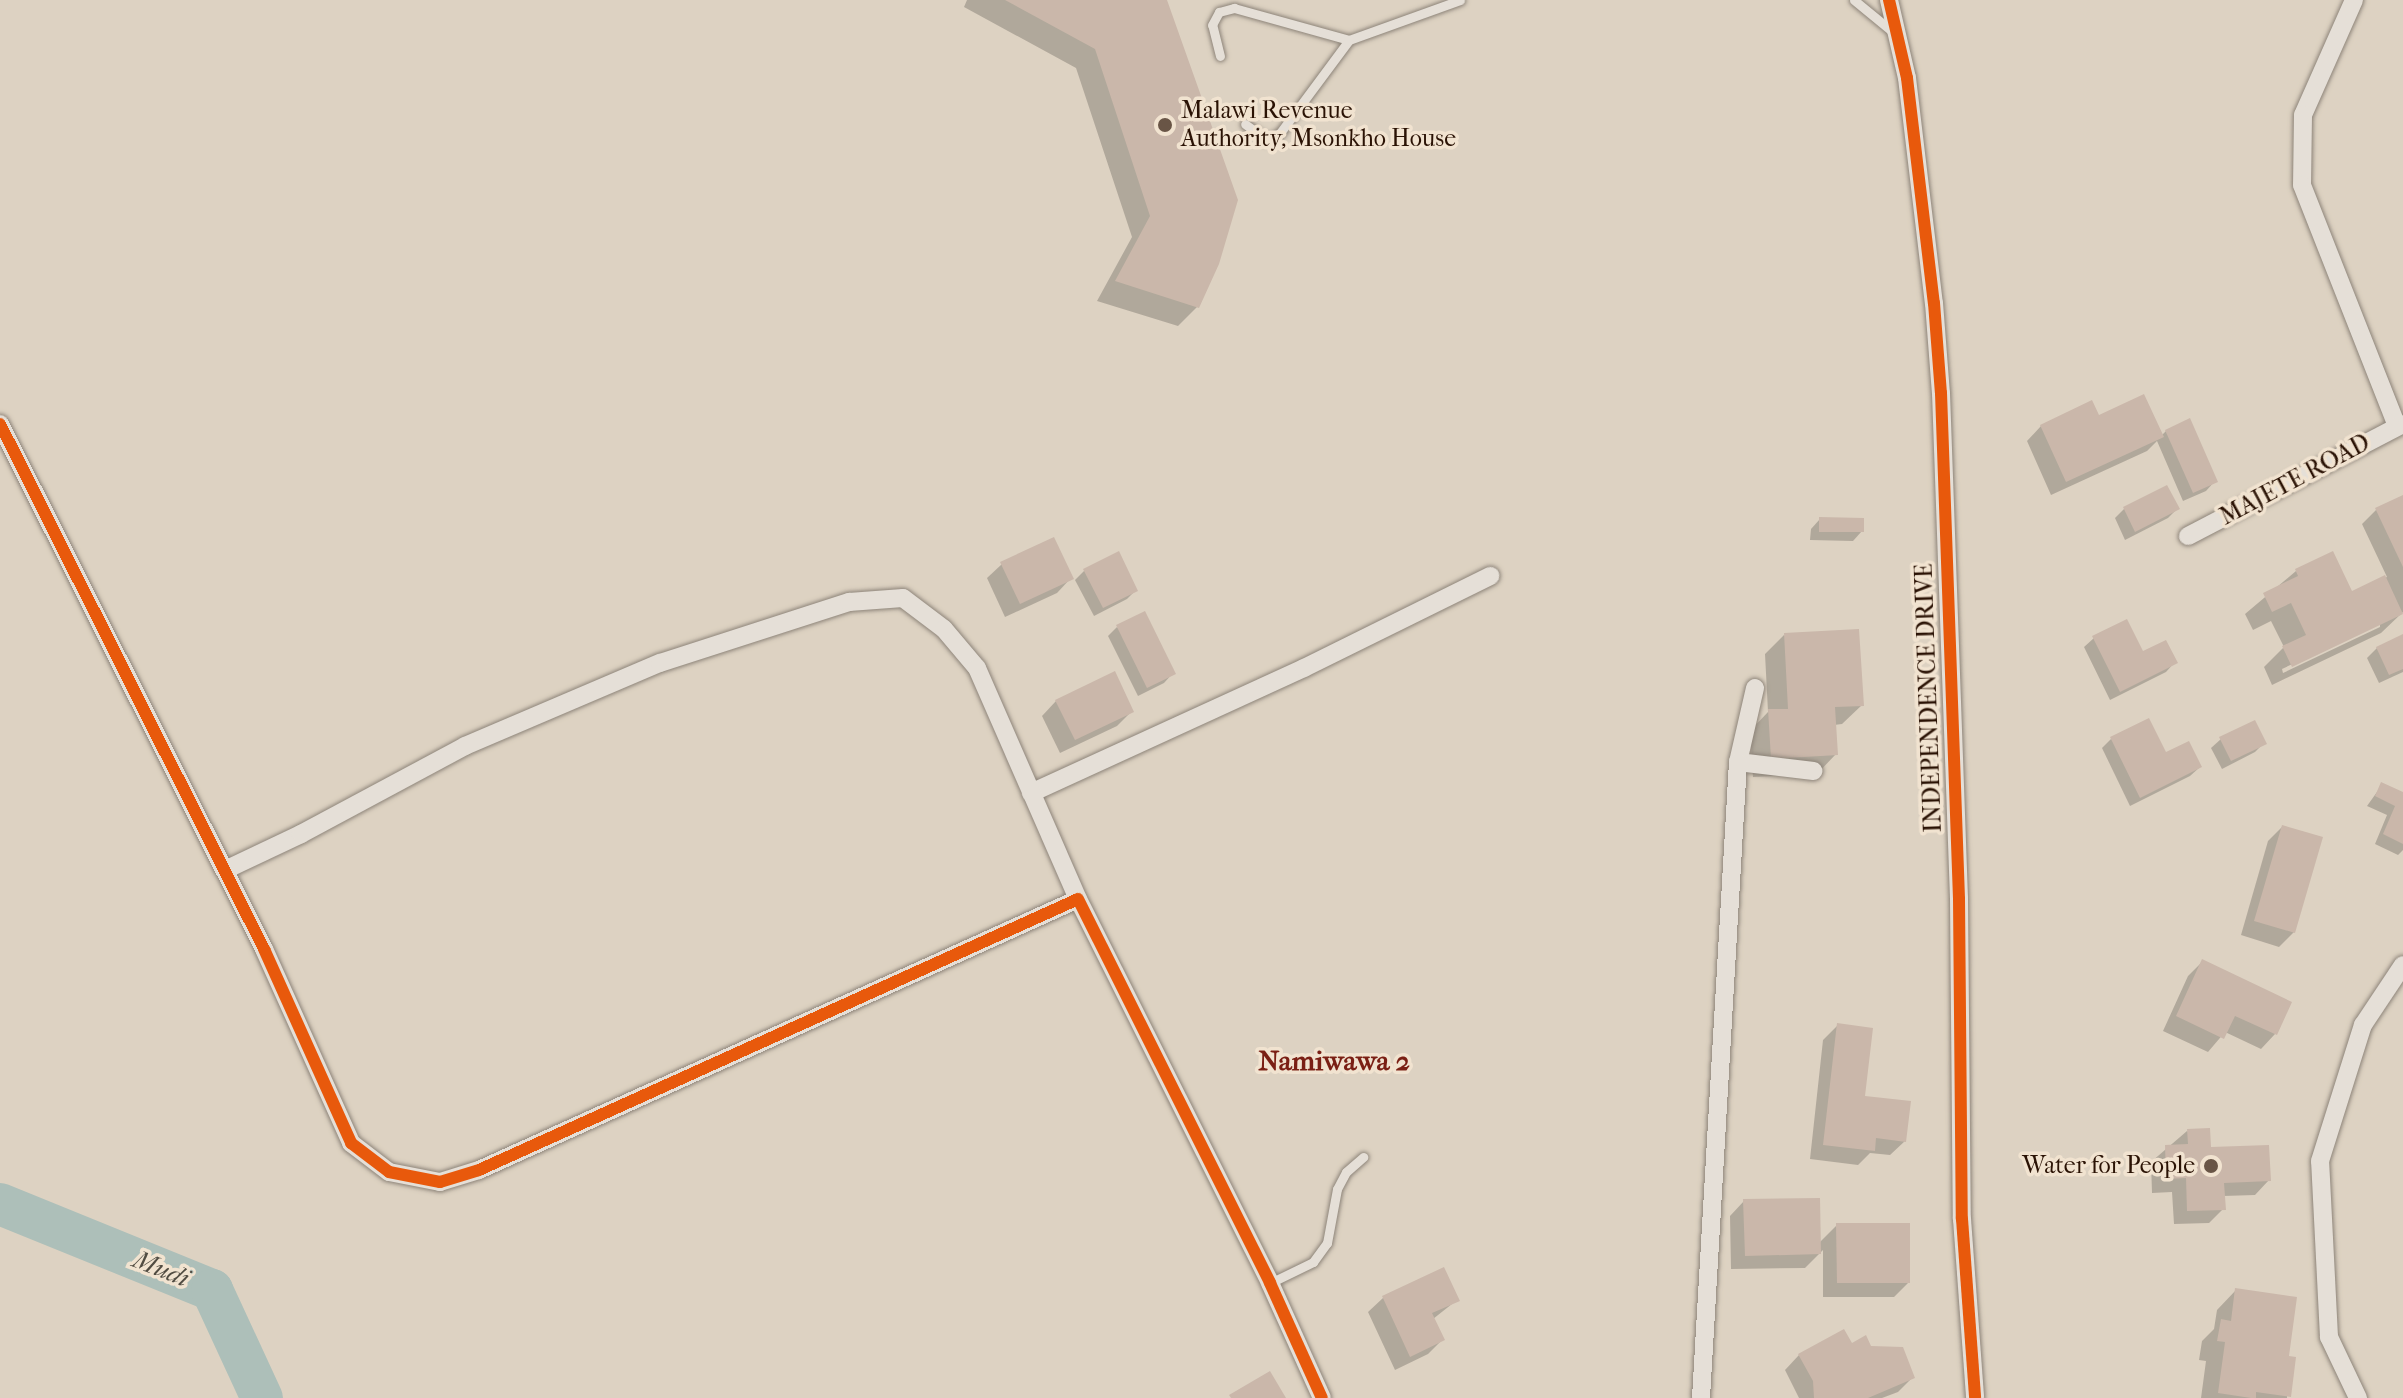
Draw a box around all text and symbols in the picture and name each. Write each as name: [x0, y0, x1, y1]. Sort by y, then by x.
place label: Malawi Revenue Authority, Msonkho House: [1181, 97, 1456, 153]
marker: Malawi Revenue Authority, Msonkho House: [1156, 116, 1174, 134]
street label: MAJETE ROAD: [2215, 428, 2375, 532]
street label: INDEPENDENCE DRIVE: [1910, 563, 1948, 833]
district label: Namiwawa 2: [1258, 1044, 1410, 1078]
place label: Water for People: [2022, 1152, 2195, 1180]
marker: Water for People: [2202, 1157, 2220, 1175]
water label: Mudi: [128, 1244, 194, 1294]

